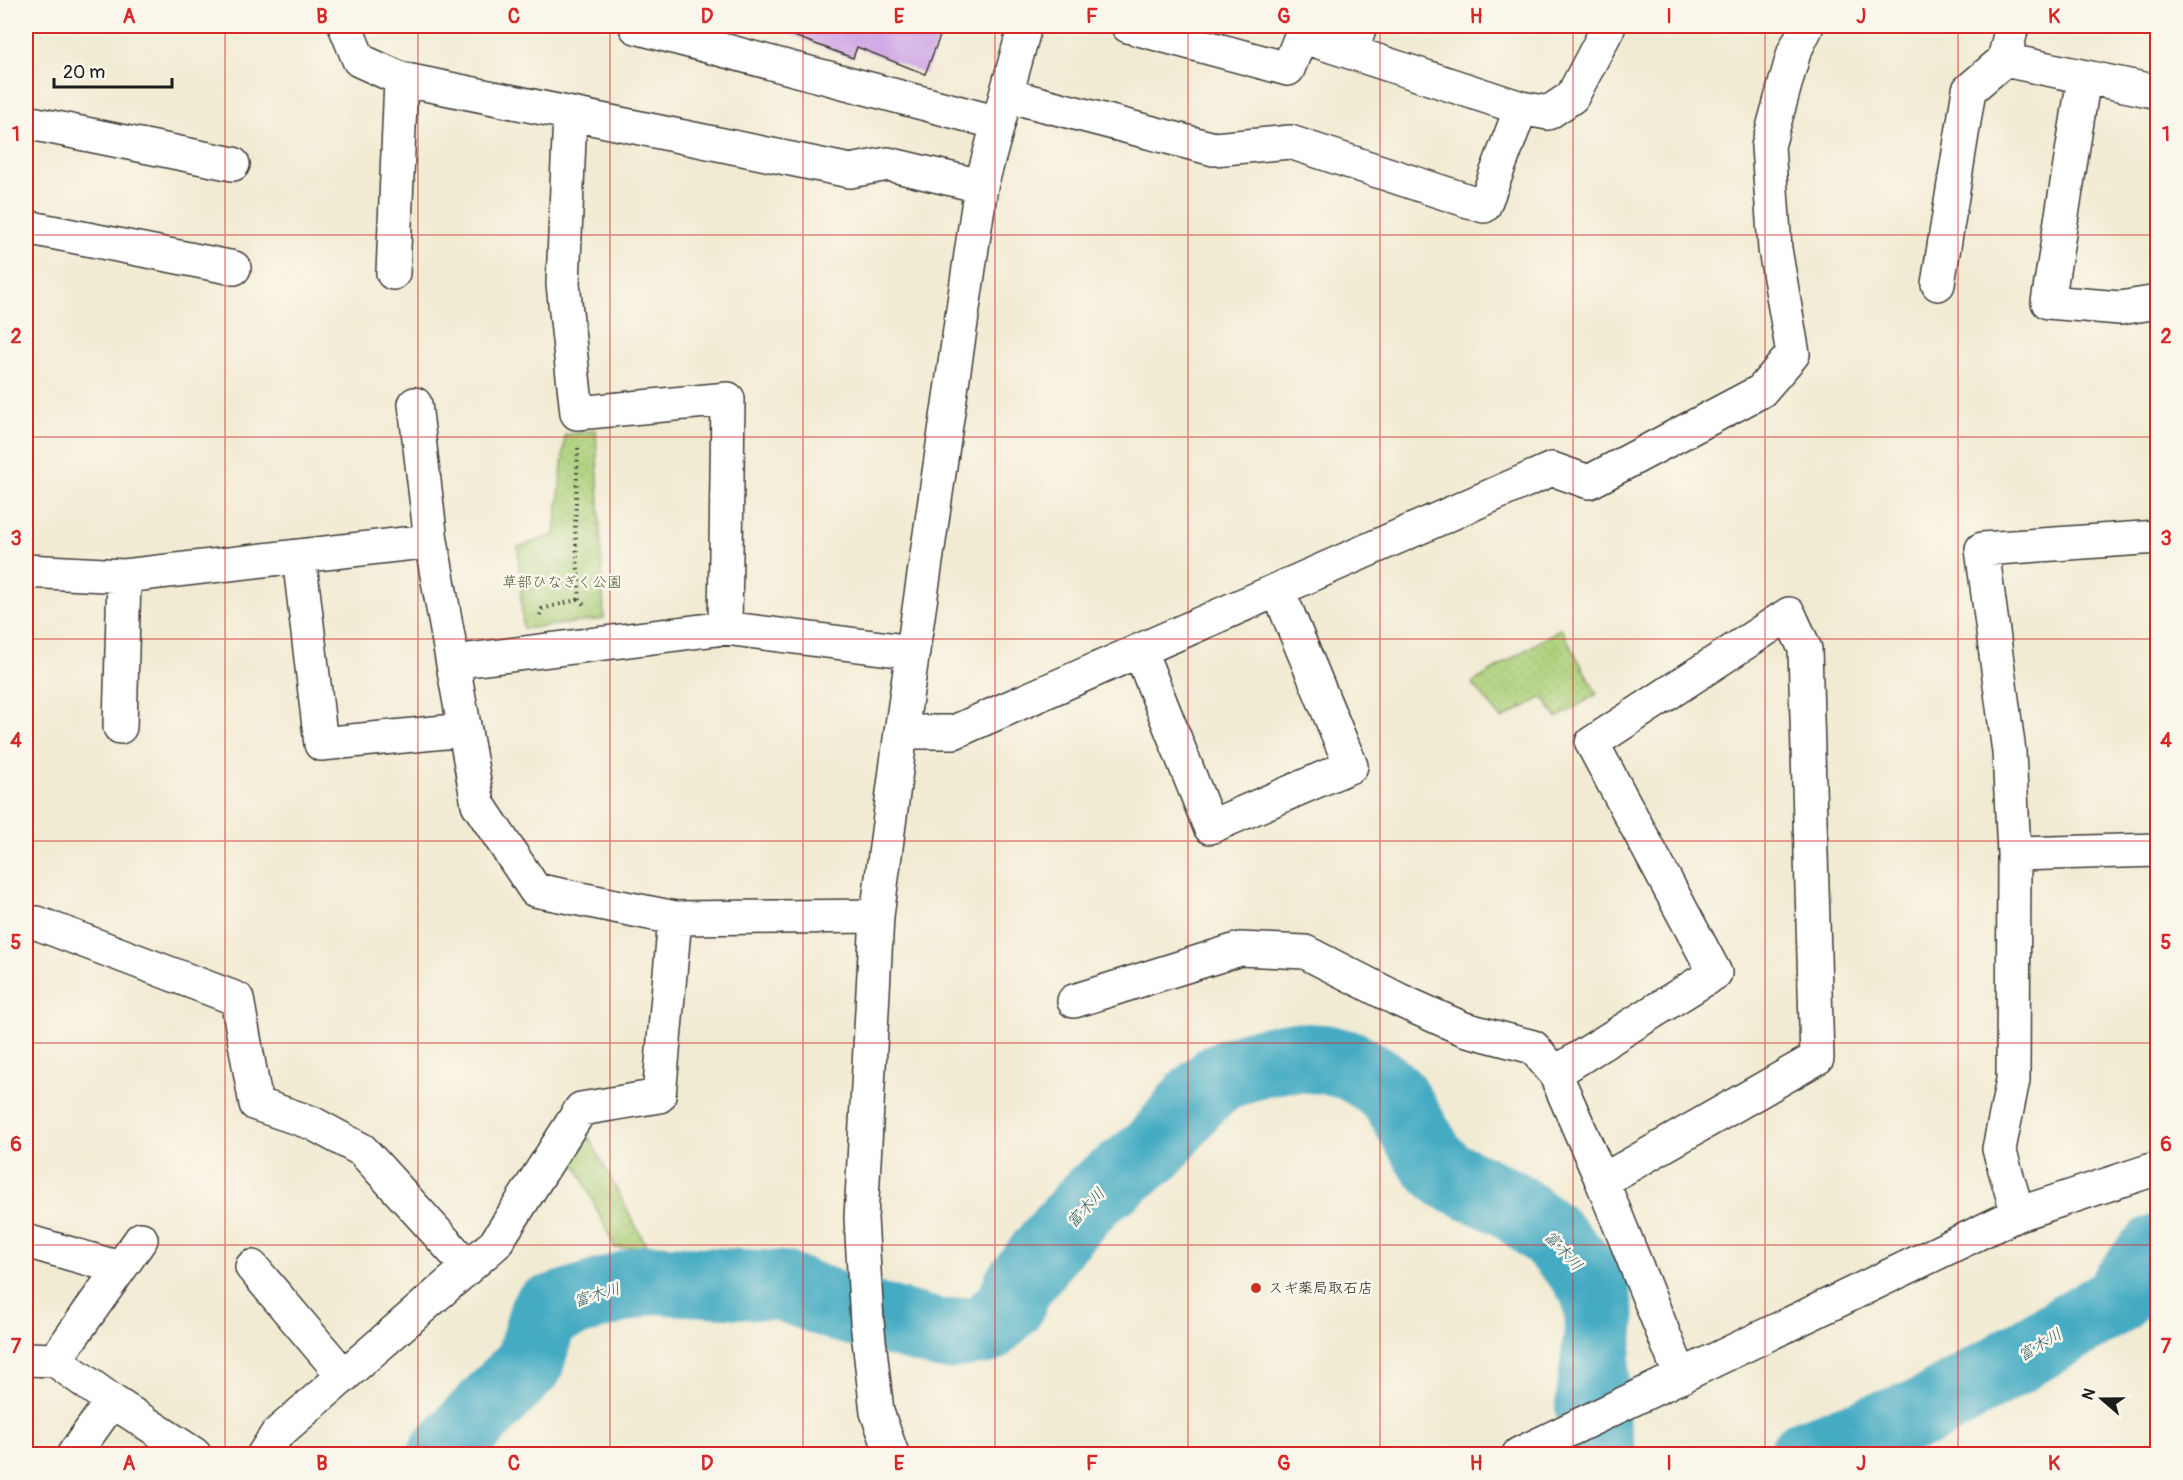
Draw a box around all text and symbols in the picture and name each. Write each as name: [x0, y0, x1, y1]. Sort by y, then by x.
text: A: [123, 4, 136, 29]
text: B: [316, 4, 328, 29]
text: C: [508, 4, 520, 29]
text: D: [701, 4, 714, 29]
text: E: [894, 4, 905, 29]
text: F: [1086, 4, 1098, 29]
text: G: [1277, 4, 1291, 29]
text: H: [1470, 4, 1483, 29]
text: I: [1666, 4, 1672, 29]
text: J: [1856, 4, 1866, 29]
text: K: [2048, 4, 2060, 29]
scale bar: [54, 51, 172, 89]
text: 20 m: [63, 61, 105, 84]
text: 1: [12, 122, 20, 147]
text: 1: [2162, 122, 2170, 147]
text: 2: [10, 324, 22, 349]
text: 2: [2160, 324, 2172, 349]
text: 3: [10, 526, 22, 551]
text: 3: [2160, 526, 2172, 551]
park label: 草部ひなぎく公園: [502, 573, 622, 592]
text: 4: [10, 728, 22, 753]
text: 4: [2160, 728, 2172, 753]
text: 5: [11, 930, 22, 955]
text: 5: [2161, 930, 2172, 955]
text: 6: [10, 1132, 22, 1157]
text: 6: [2160, 1132, 2172, 1157]
water label: 富木川: [1062, 1184, 1110, 1232]
water label: 富木川: [1539, 1227, 1587, 1275]
water label: 富木川: [571, 1278, 623, 1312]
place label: スギ薬局取石店: [1268, 1279, 1373, 1298]
marker: スギ薬局取石店: [1249, 1281, 1263, 1295]
water label: 富木川: [2014, 1324, 2066, 1366]
text: 7: [11, 1334, 22, 1359]
text: 7: [2161, 1334, 2172, 1359]
north arrow: [2072, 1369, 2132, 1429]
text: N: [2078, 1386, 2100, 1403]
text: A: [123, 1451, 136, 1476]
text: B: [316, 1451, 328, 1476]
text: C: [508, 1451, 520, 1476]
text: D: [701, 1451, 714, 1476]
text: E: [894, 1451, 905, 1476]
text: F: [1086, 1451, 1098, 1476]
text: G: [1277, 1451, 1291, 1476]
text: H: [1470, 1451, 1483, 1476]
text: I: [1666, 1451, 1672, 1476]
text: J: [1856, 1451, 1866, 1476]
text: K: [2048, 1451, 2060, 1476]

